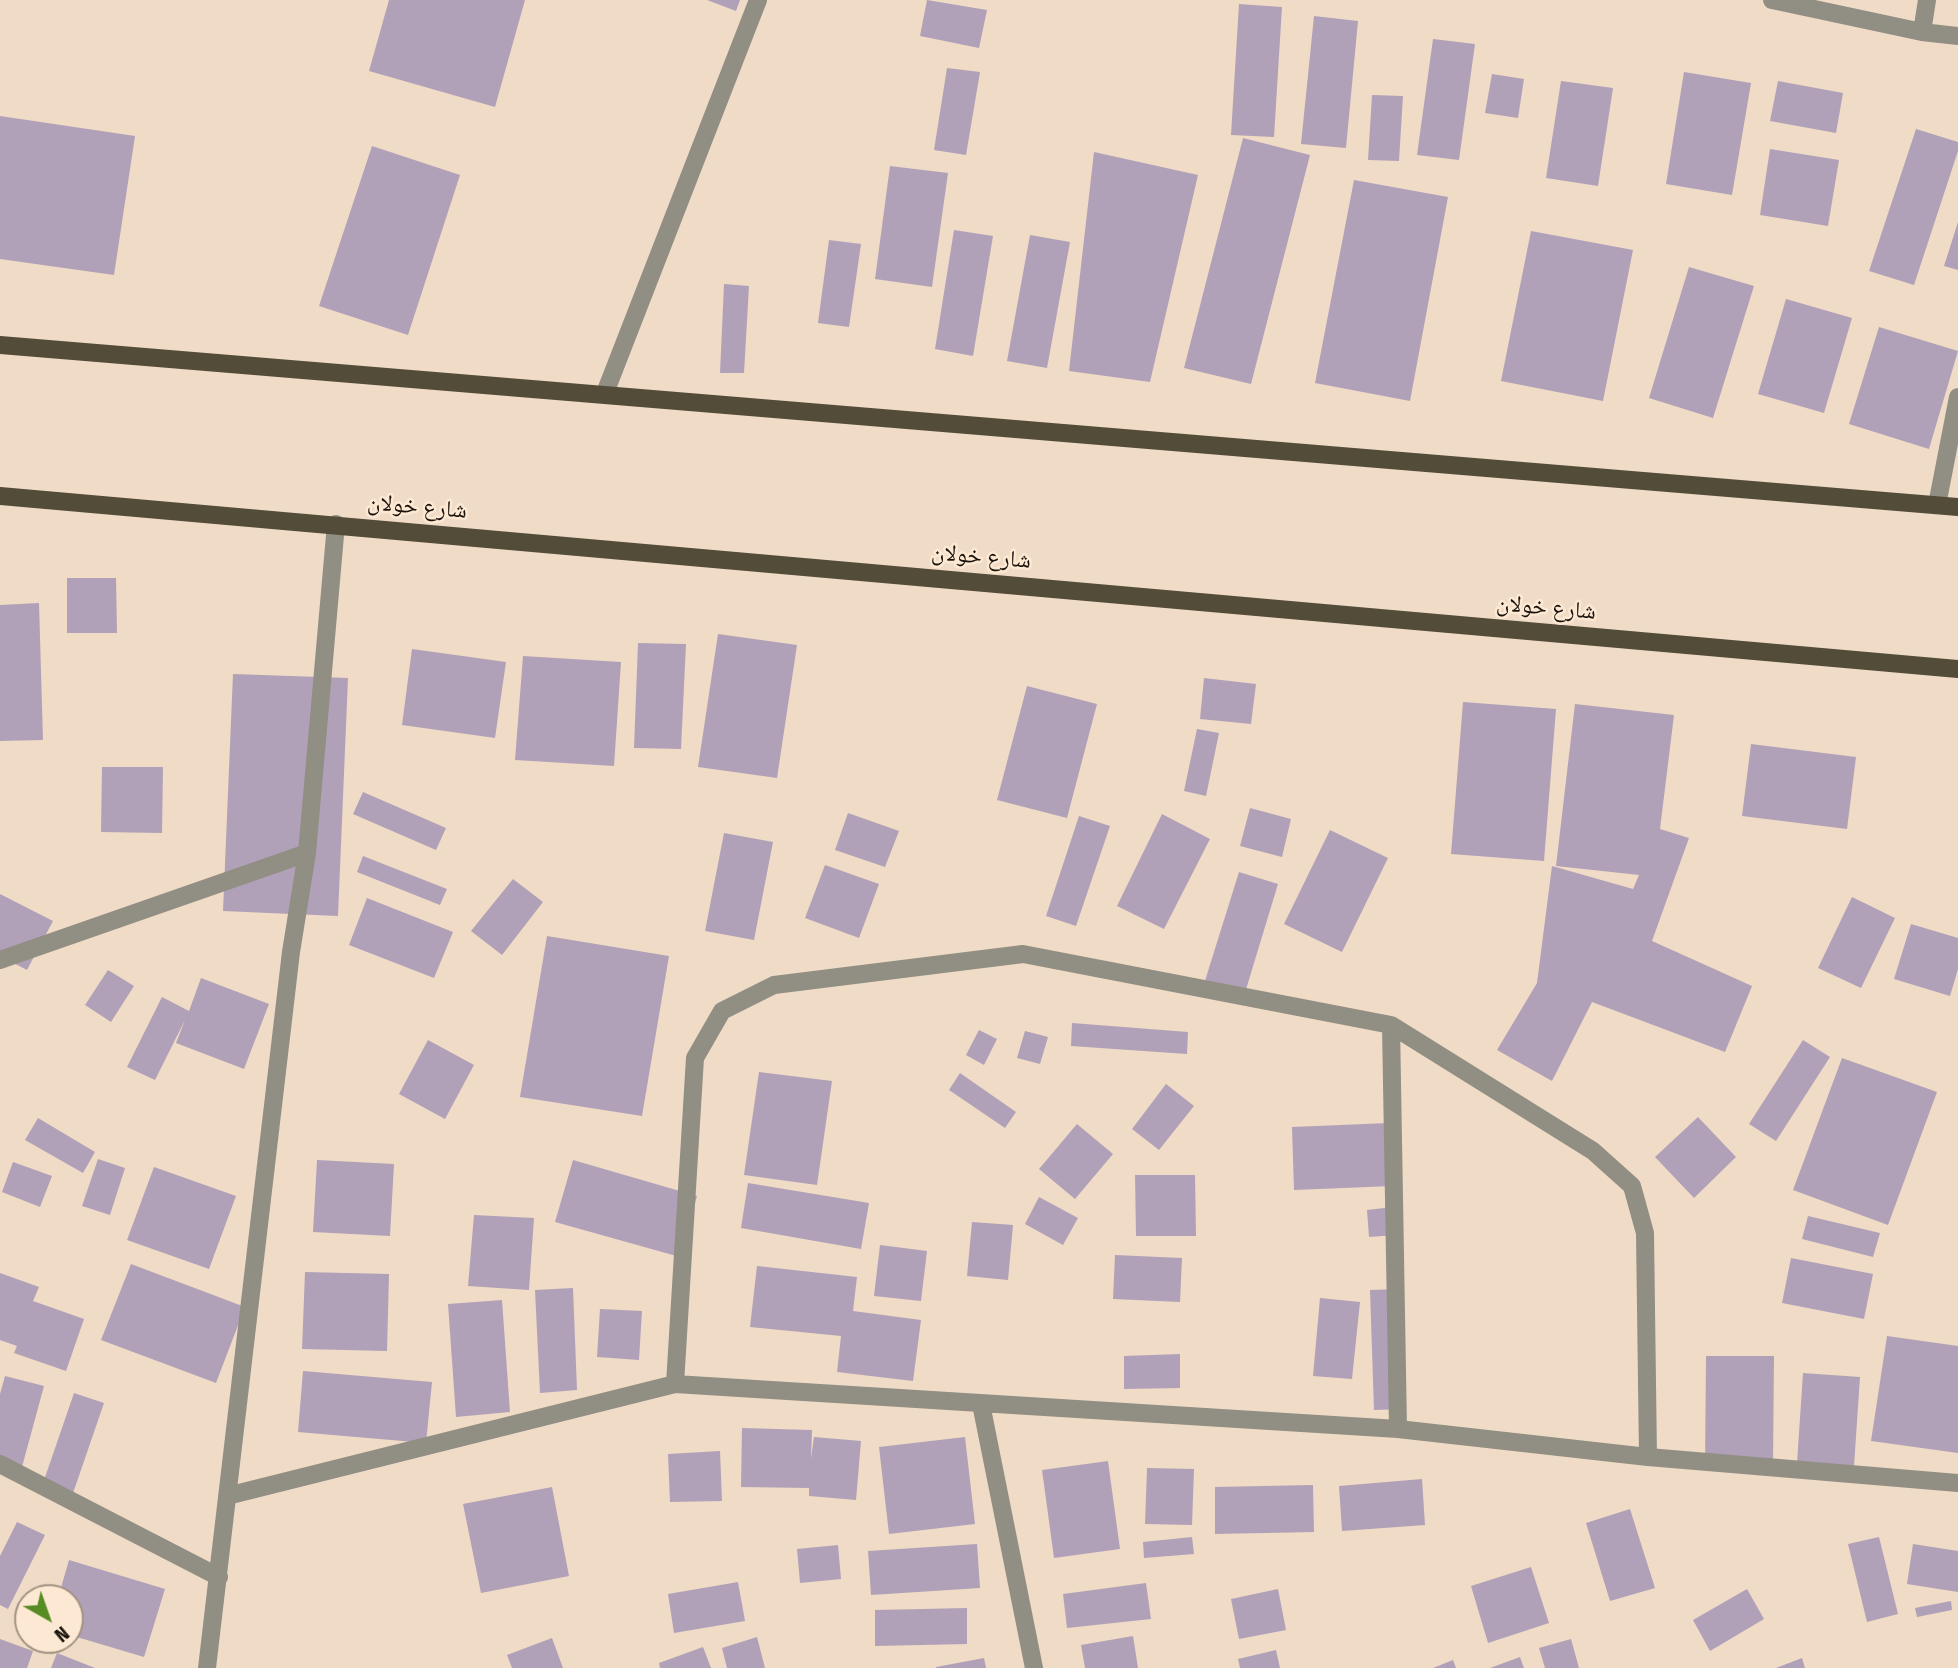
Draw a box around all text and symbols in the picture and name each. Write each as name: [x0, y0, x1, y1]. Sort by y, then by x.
street label: شارع خولان: [366, 489, 468, 525]
street label: شارع خولان: [930, 539, 1032, 575]
street label: شارع خولان: [1495, 590, 1597, 626]
north arrow: [14, 1584, 84, 1654]
text: N: [50, 1621, 73, 1646]

